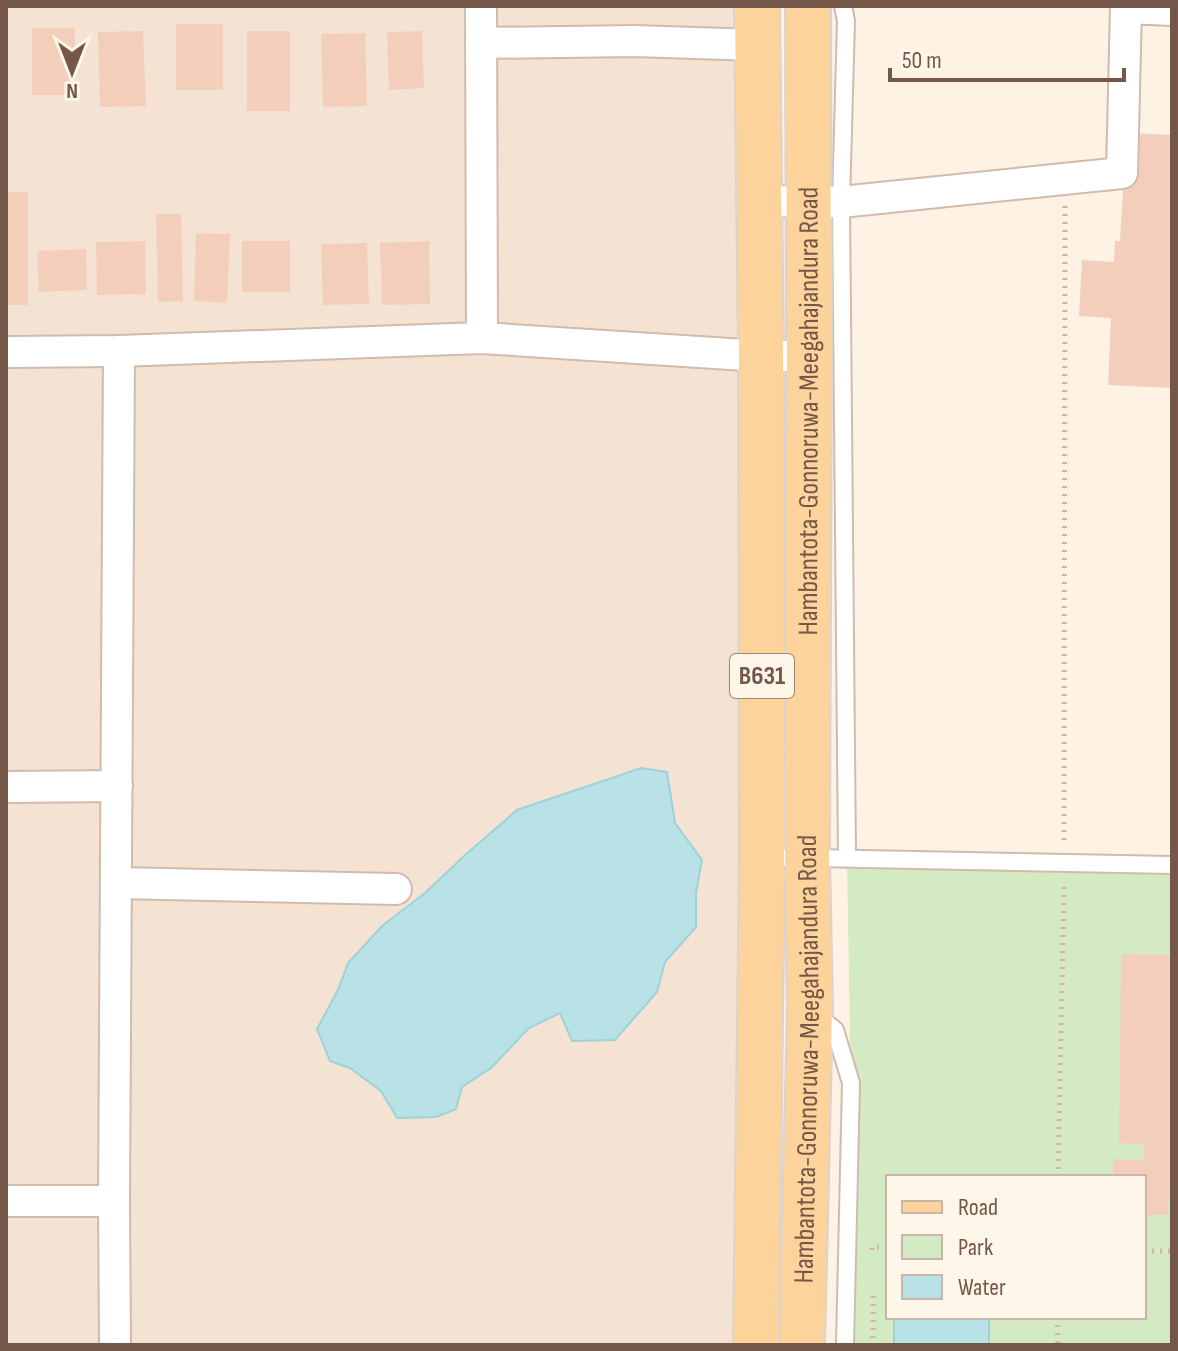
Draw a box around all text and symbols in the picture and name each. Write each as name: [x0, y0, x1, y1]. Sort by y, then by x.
north arrow: [32, 32, 112, 112]
scale bar: [890, 32, 1124, 82]
text: 50 m: [902, 46, 942, 75]
text: N: [66, 77, 78, 104]
street label: Hambantota-Gonnoruwa-Meegahajandura Road: [791, 187, 826, 636]
road number: B631: [730, 654, 794, 698]
street label: Hambantota-Gonnoruwa-Meegahajandura Road: [787, 835, 827, 1284]
legend: [886, 1175, 1146, 1319]
text: Road: [958, 1193, 998, 1222]
text: Park: [958, 1233, 993, 1262]
text: Water: [958, 1273, 1006, 1302]

